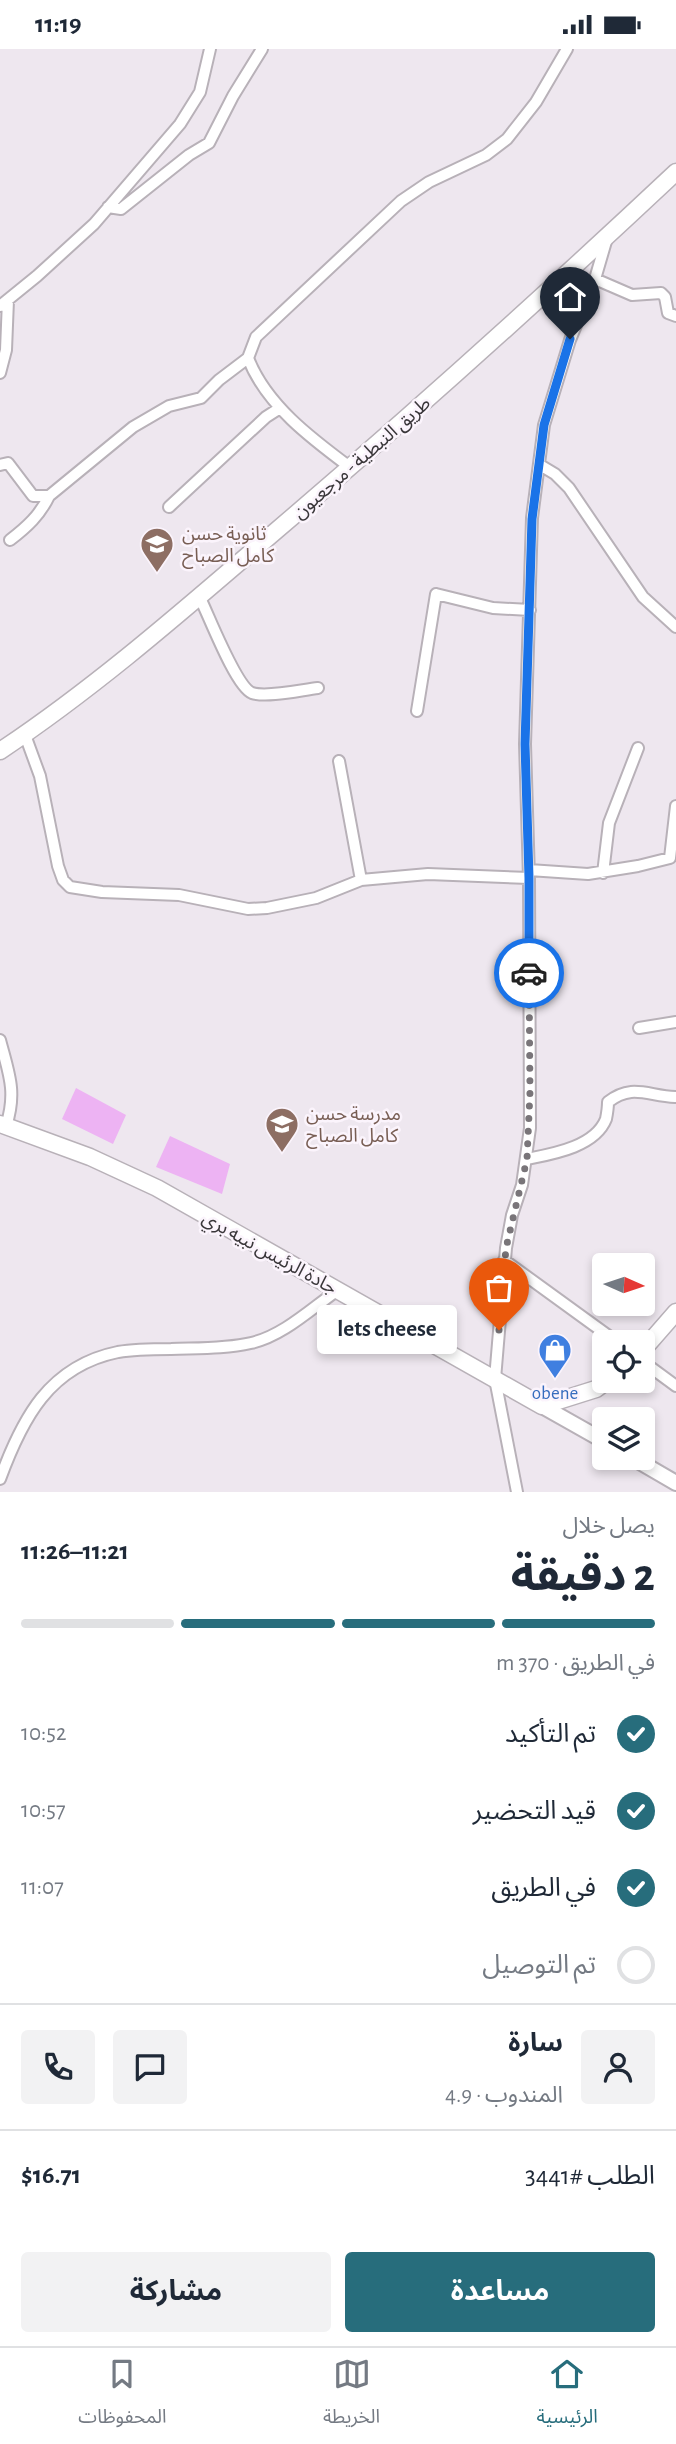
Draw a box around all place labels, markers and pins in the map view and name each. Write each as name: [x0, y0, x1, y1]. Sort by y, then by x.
pin: [540, 267, 600, 339]
school or university icon: ثانوية حسن كامل الصباح: [138, 525, 176, 574]
place label: ثانوية حسن كامل الصباح: [182, 525, 275, 569]
school or university icon: مدرسة حسن كامل الصباح: [263, 1105, 301, 1154]
place label: مدرسة حسن كامل الصباح: [306, 1105, 401, 1149]
pin: [469, 1258, 529, 1330]
callout: lets cheese: [317, 1305, 457, 1355]
shop icon: obene: [536, 1331, 574, 1380]
place label: obene: [532, 1384, 578, 1403]

